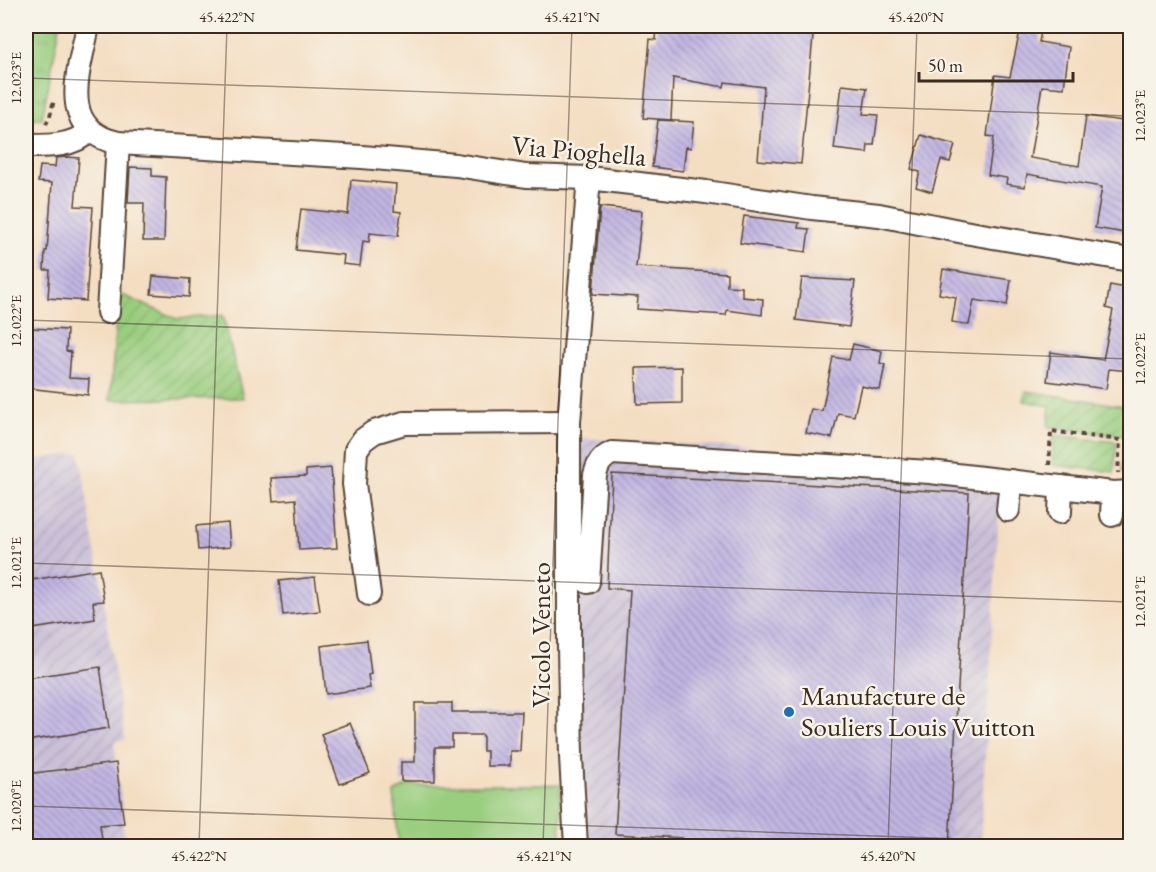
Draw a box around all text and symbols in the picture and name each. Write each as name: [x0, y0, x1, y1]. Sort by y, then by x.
text: 45.422°N: [199, 7, 255, 26]
text: 45.421°N: [544, 7, 600, 26]
text: 45.420°N: [888, 7, 944, 26]
scale bar: [919, 45, 1074, 83]
text: 12.023°E: [6, 51, 25, 104]
text: 50 m: [928, 54, 963, 77]
text: 12.023°E: [1130, 89, 1149, 142]
street label: Via Pioghella: [510, 127, 648, 174]
text: 12.022°E: [6, 294, 25, 347]
text: 12.022°E: [1130, 332, 1149, 385]
text: 12.021°E: [6, 536, 25, 589]
street label: Vicolo Veneto: [523, 562, 558, 708]
text: 12.021°E: [1130, 575, 1149, 628]
place label: Manufacture de Souliers Louis Vuitton: [801, 678, 1036, 744]
marker: Manufacture de Souliers Louis Vuitton: [782, 705, 796, 719]
text: 12.020°E: [6, 779, 25, 832]
text: 45.422°N: [171, 846, 227, 865]
text: 45.421°N: [516, 846, 572, 865]
text: 45.420°N: [860, 846, 916, 865]

